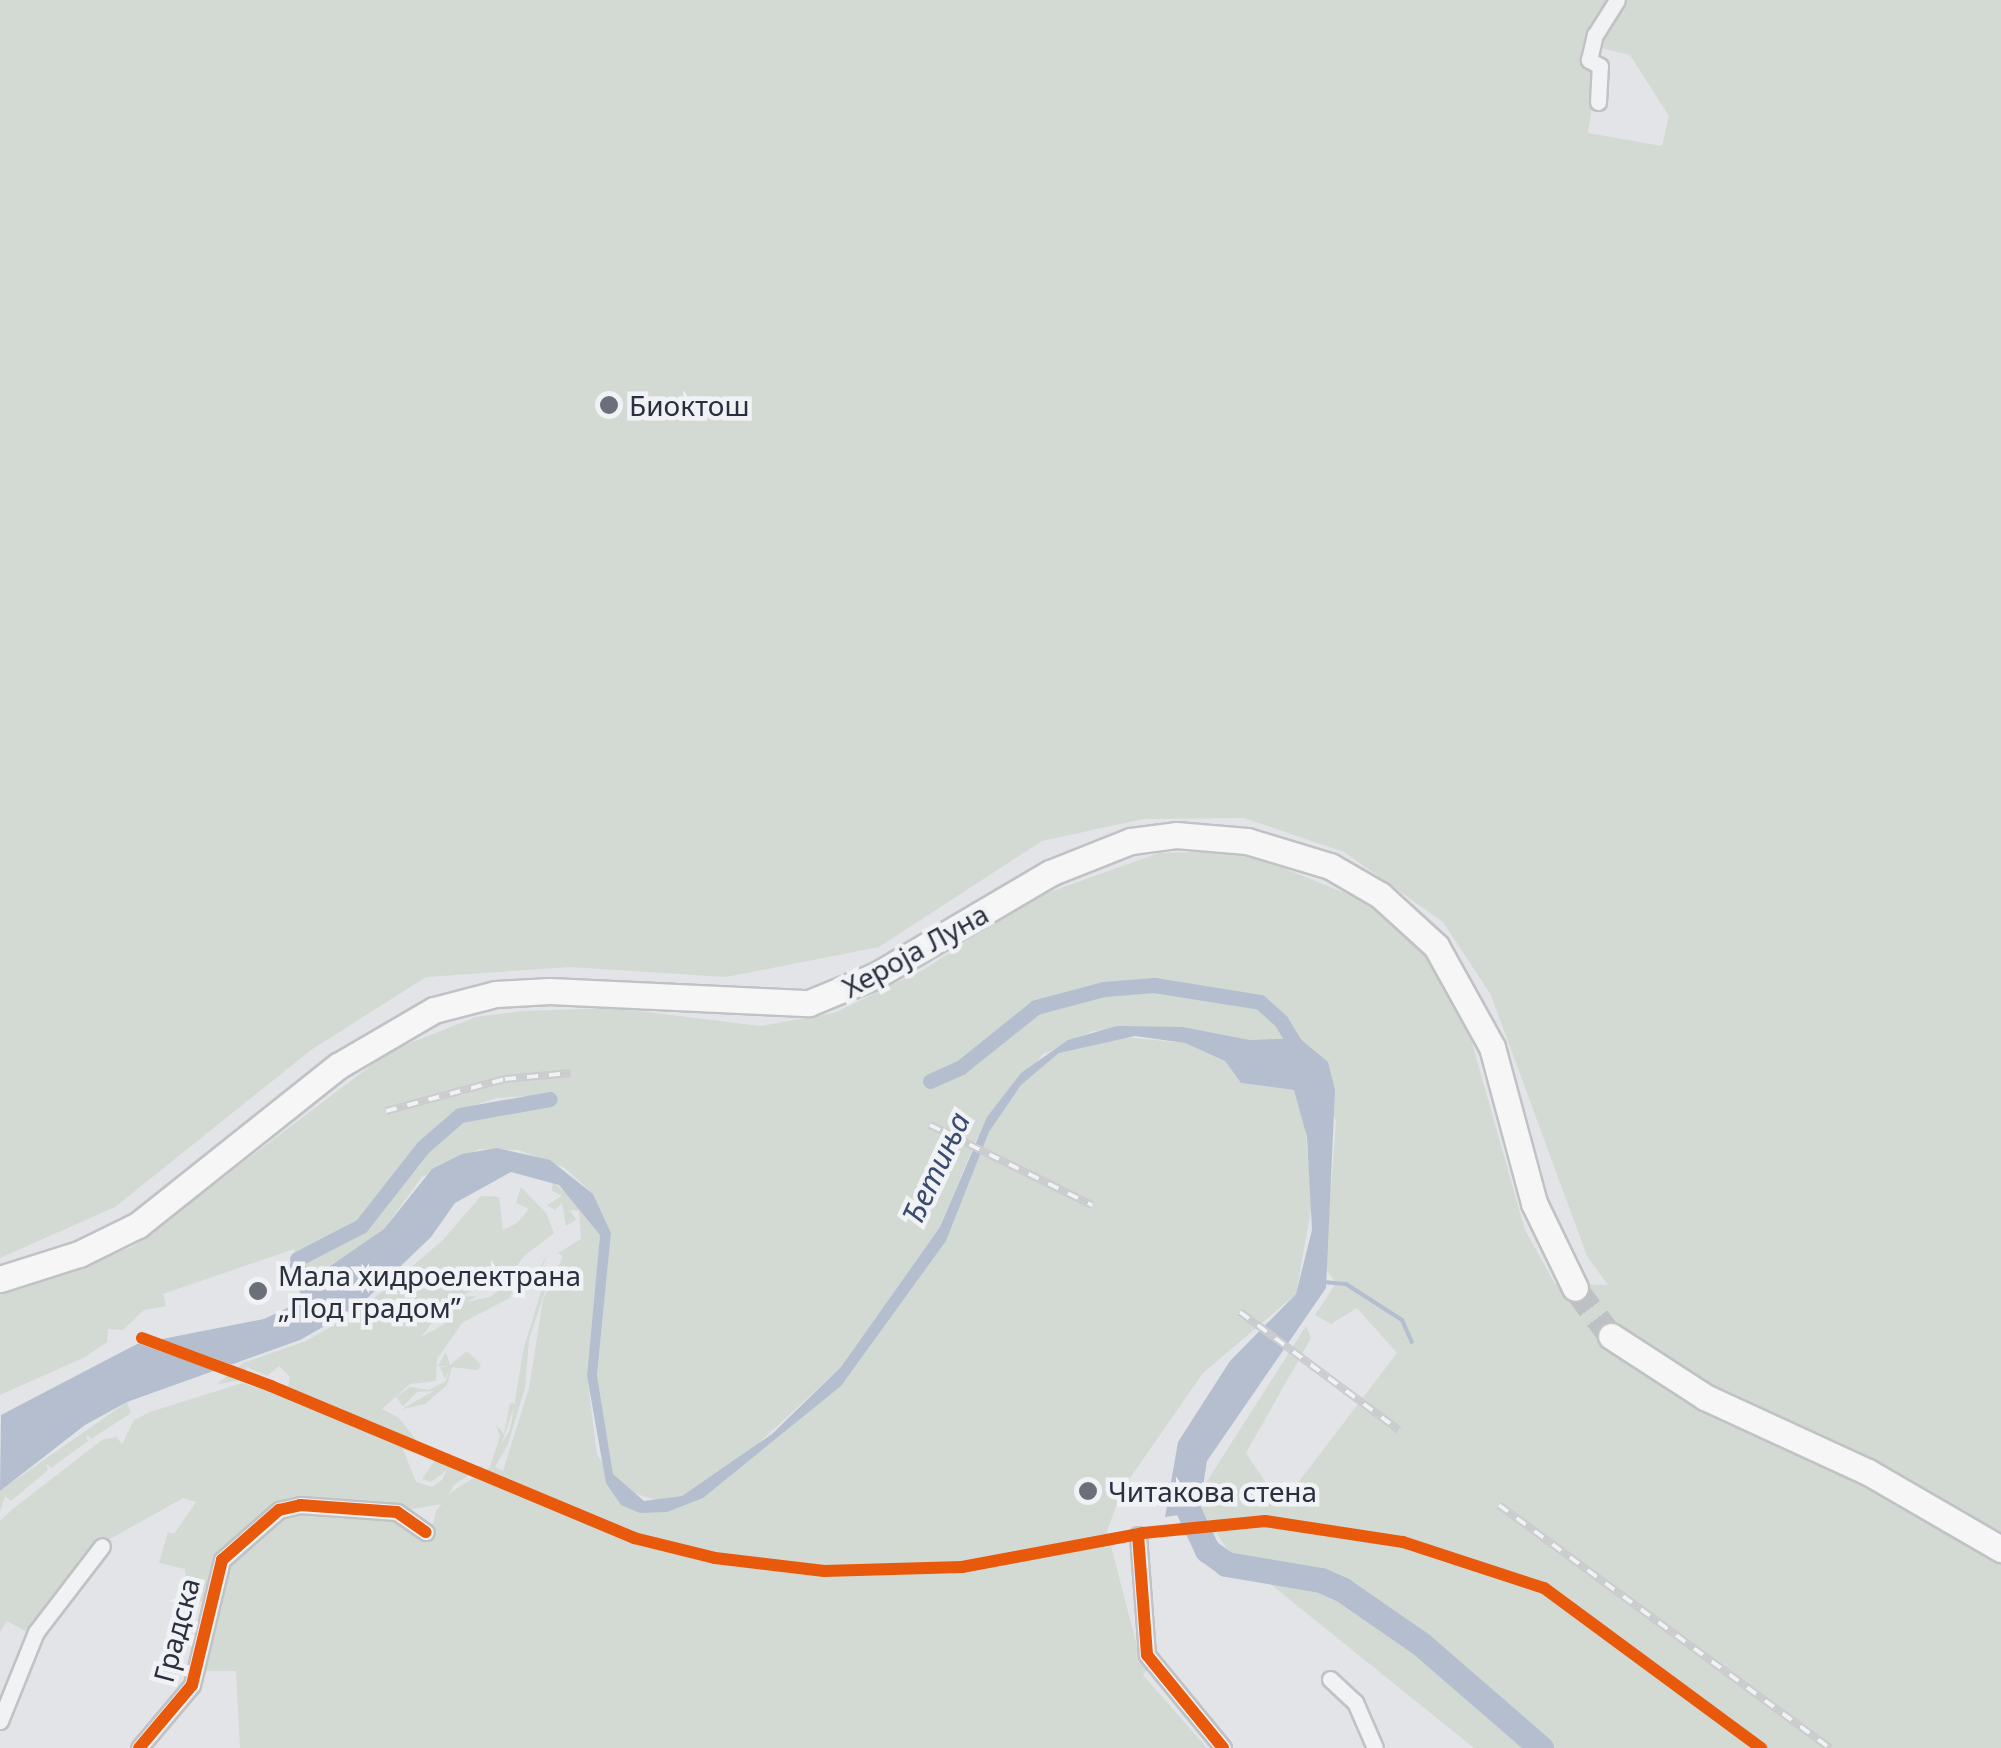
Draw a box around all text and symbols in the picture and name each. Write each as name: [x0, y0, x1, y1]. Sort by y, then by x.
place label: Биоктош: [629, 388, 749, 422]
marker: Биоктош: [598, 394, 620, 416]
street label: Хероја Луна: [836, 896, 994, 1004]
water label: Ђетиња: [895, 1107, 977, 1229]
place label: Мала хидроелектрана „Под градом”: [278, 1258, 581, 1324]
marker: Мала хидроелектрана „Под градом”: [247, 1280, 269, 1302]
place label: Читакова стена: [1108, 1474, 1317, 1508]
marker: Читакова стена: [1077, 1480, 1099, 1502]
street label: Градска: [146, 1574, 206, 1686]

